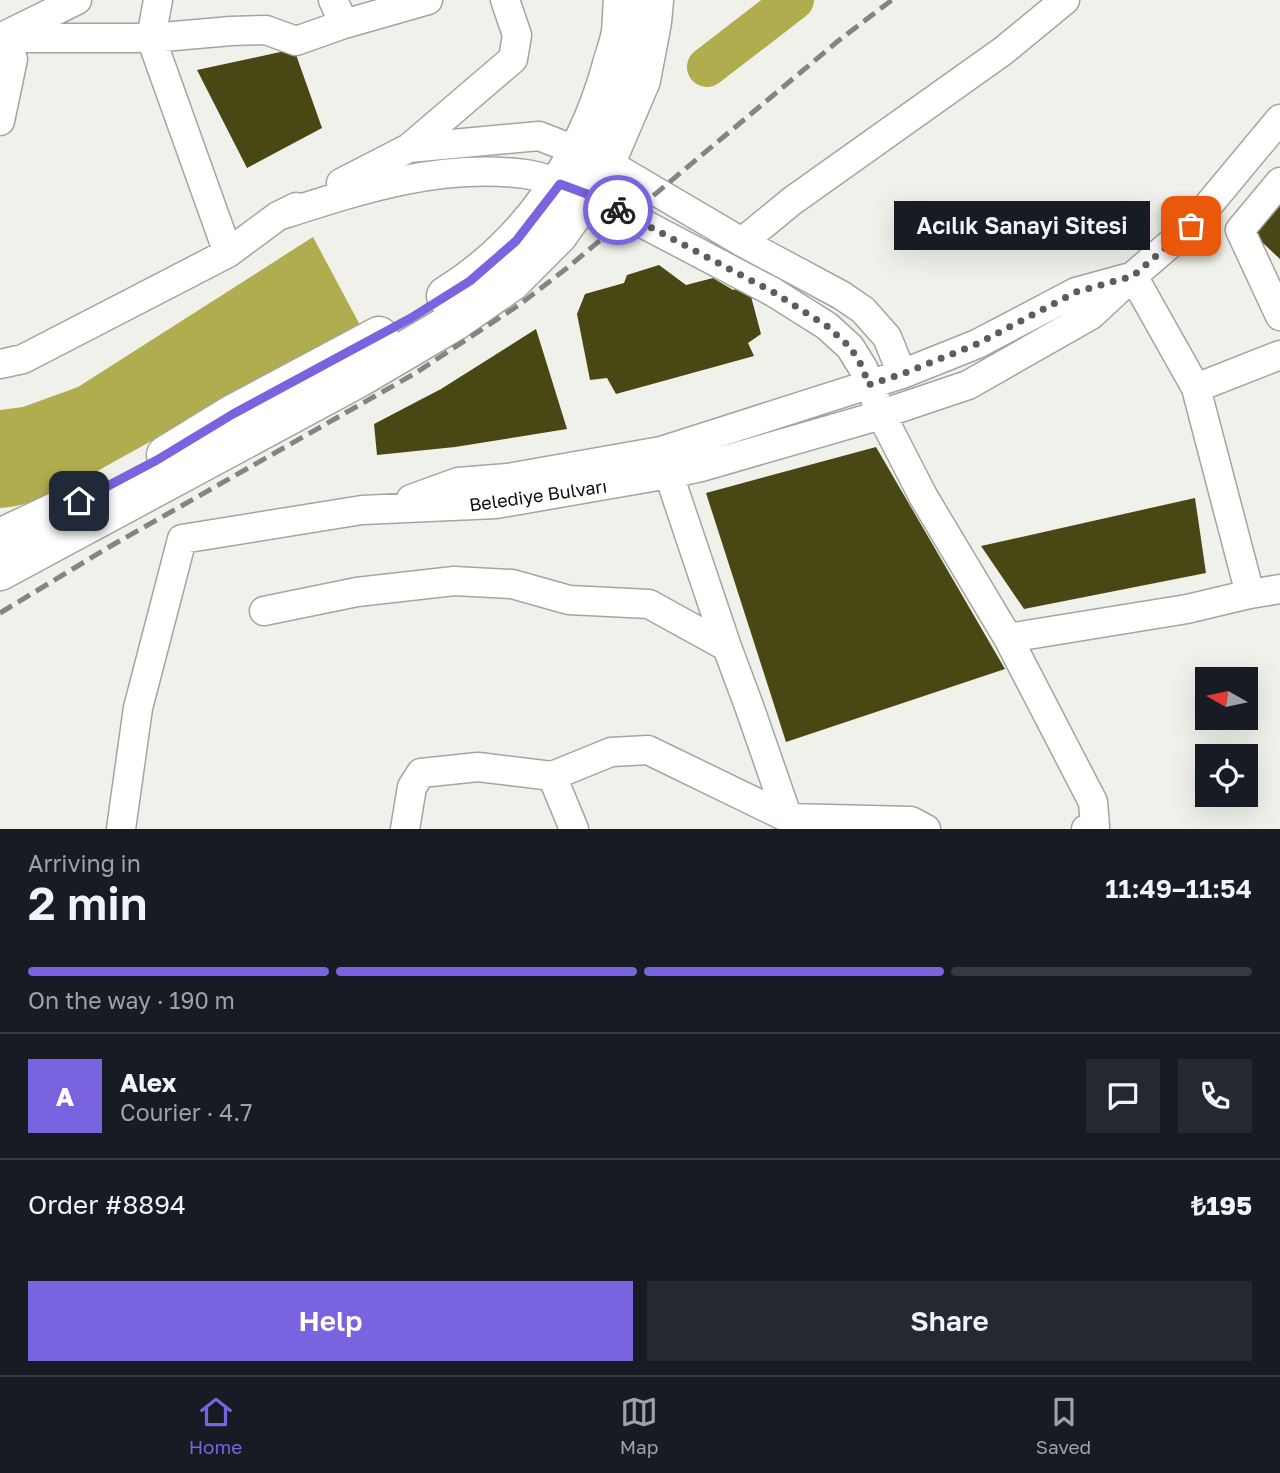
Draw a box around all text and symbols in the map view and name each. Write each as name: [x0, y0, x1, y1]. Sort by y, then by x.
courier: [583, 175, 653, 245]
icon: bike: [599, 191, 637, 229]
pin: [1161, 196, 1221, 256]
callout: Acılık Sanayi Sitesi: [894, 202, 1149, 250]
icon: bag: [1172, 207, 1210, 245]
text: Acılık Sanayi Sitesi: [917, 211, 1127, 239]
pin: [49, 471, 109, 531]
street label: Belediye Bulvarı: [468, 474, 608, 516]
icon: home: [60, 482, 98, 520]
north arrow: [1195, 667, 1258, 730]
map controls: [1195, 667, 1258, 807]
button: locate: [1195, 744, 1258, 807]
text: Arriving in: [28, 849, 141, 877]
text: 11:49–11:54: [1105, 873, 1252, 904]
text: 2 min: [28, 875, 148, 930]
text: On the way · 190 m: [28, 986, 235, 1014]
button: chat: [1086, 1059, 1160, 1133]
button: phone: [1178, 1059, 1252, 1133]
text: Alex: [120, 1067, 177, 1098]
text: A: [56, 1081, 74, 1112]
text: Courier · 4.7: [120, 1098, 252, 1126]
text: Order #8894: [28, 1189, 186, 1220]
text: ₺195: [1191, 1190, 1252, 1221]
button: Help: [28, 1281, 633, 1361]
button: Share: [647, 1281, 1252, 1361]
tab: Home: [189, 1393, 242, 1458]
tab: Map: [620, 1393, 658, 1458]
tab: Saved: [1036, 1393, 1091, 1458]

